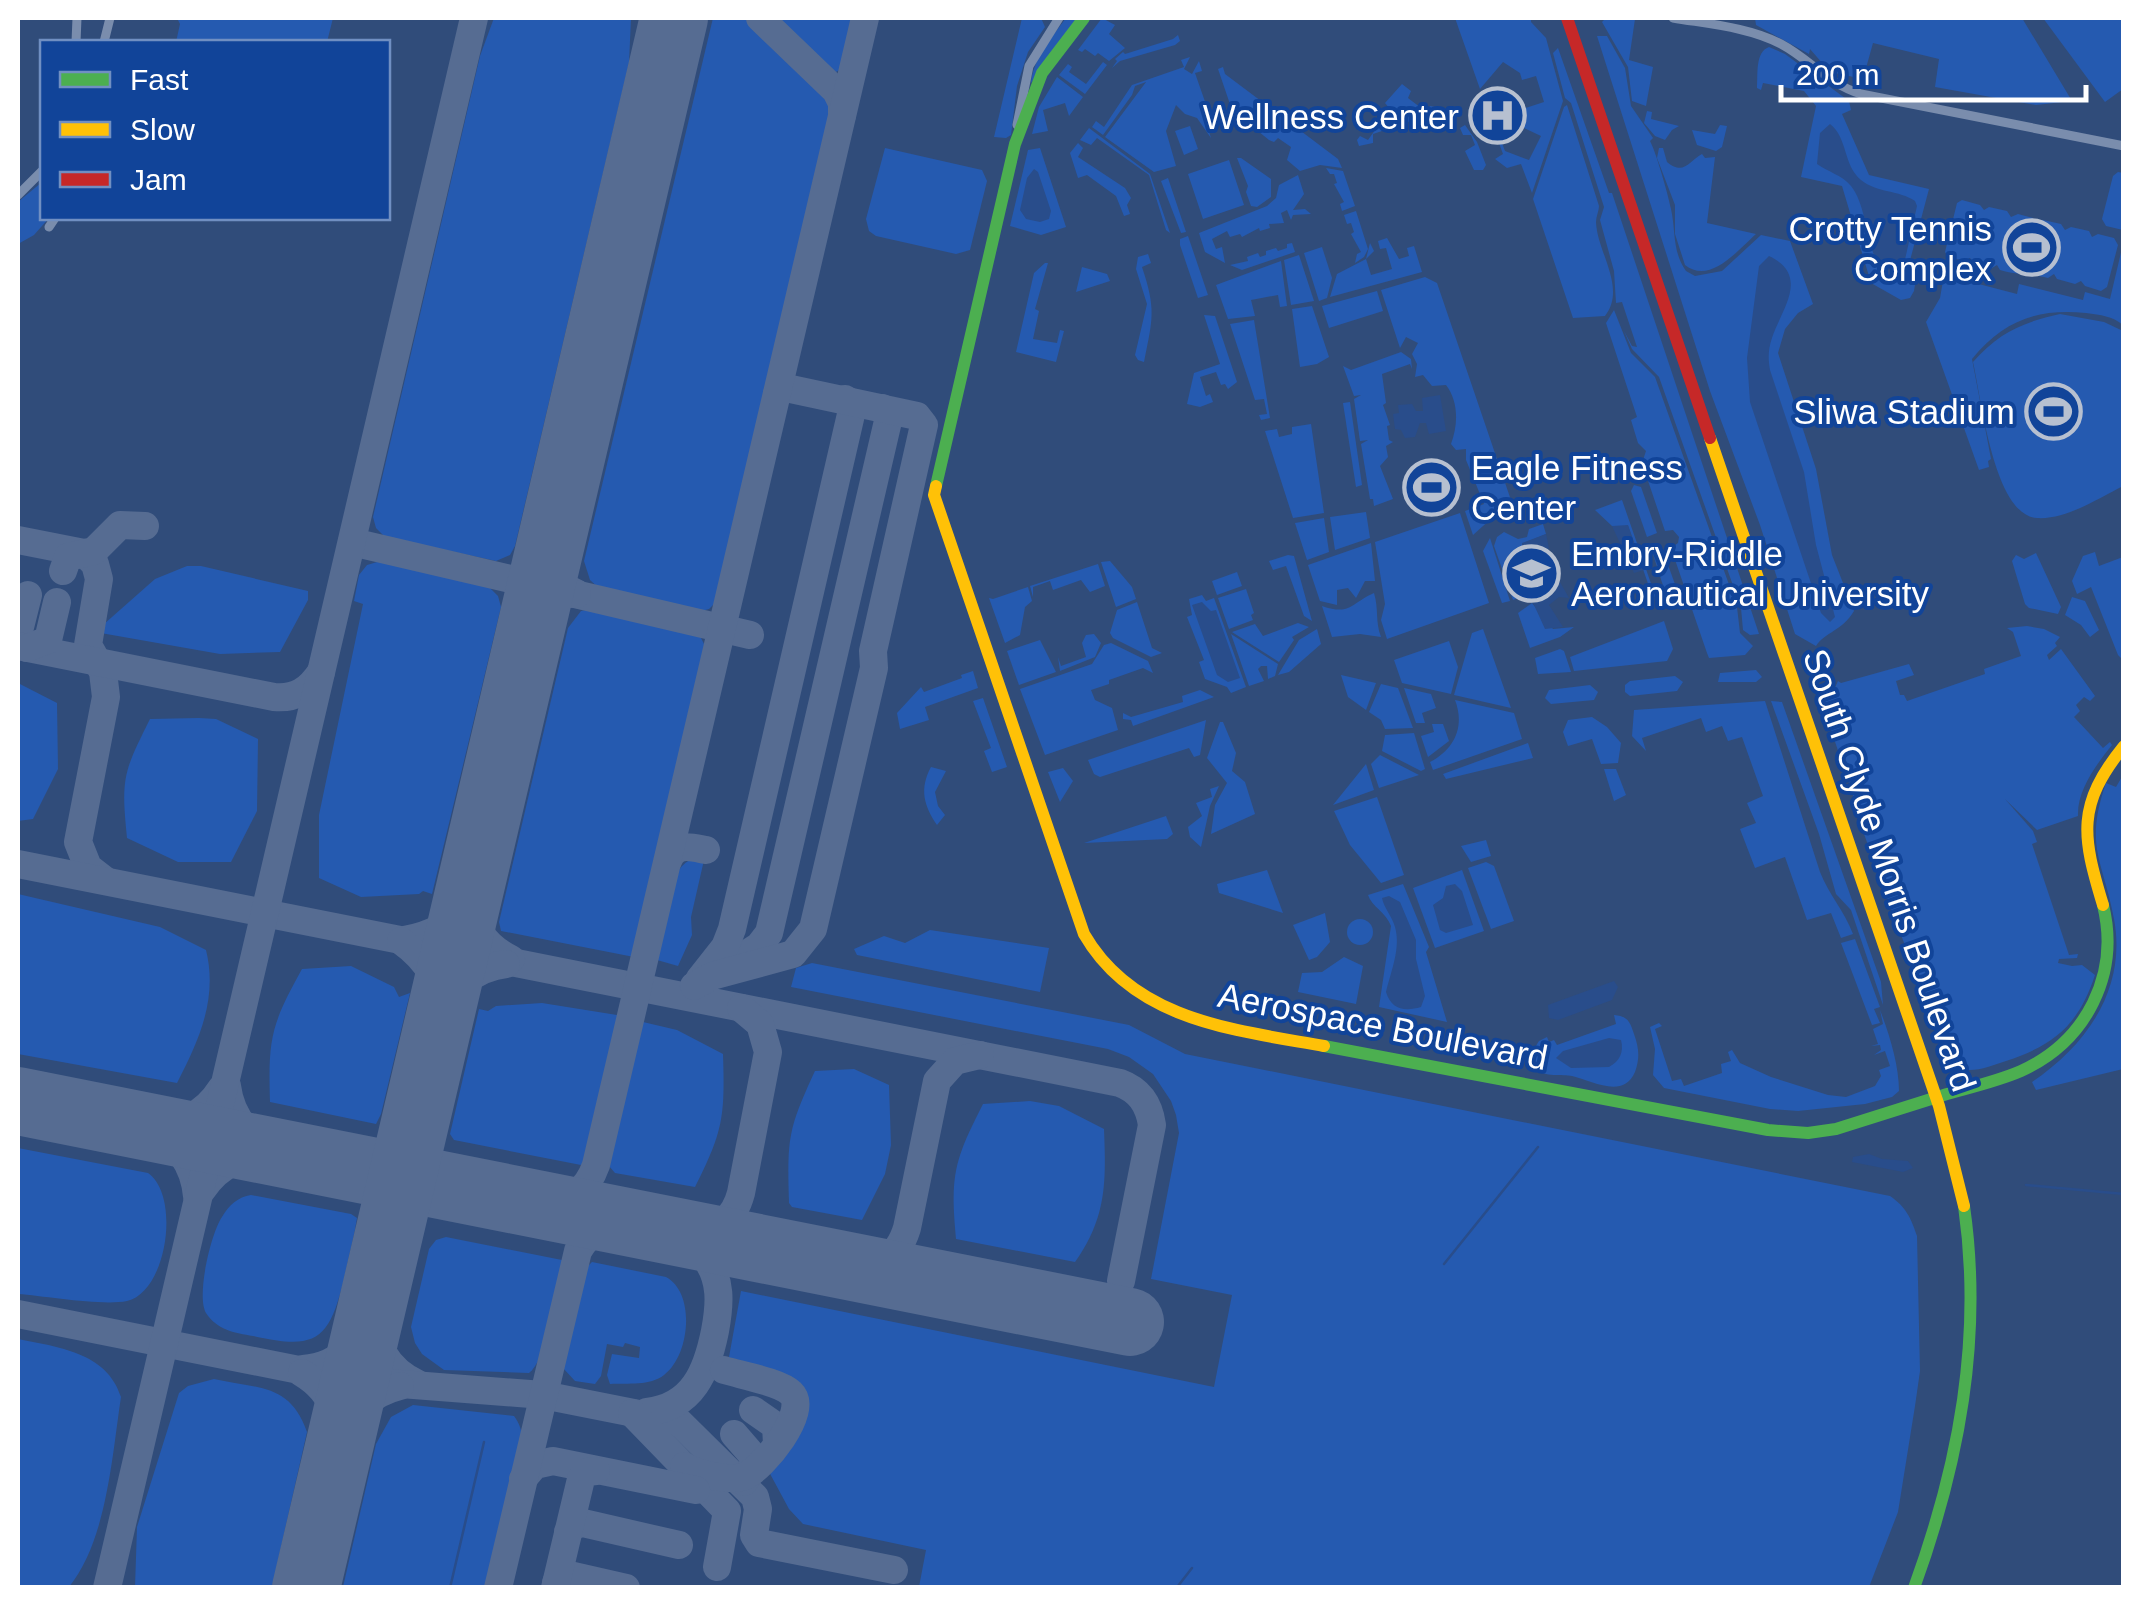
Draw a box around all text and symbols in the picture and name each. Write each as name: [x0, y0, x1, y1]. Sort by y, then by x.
legend: [40, 40, 390, 220]
scale bar: [1781, 40, 2086, 102]
text: 200 m: [1796, 58, 1879, 91]
text: Fast: [130, 63, 189, 96]
hospital icon: Wellness Center: [1468, 86, 1528, 146]
place label: Wellness Center: [1203, 97, 1459, 136]
text: Slow: [130, 113, 195, 146]
text: Jam: [130, 163, 187, 196]
place label: Crotty Tennis Complex: [1788, 209, 1992, 288]
sports icon: Crotty Tennis Complex: [2001, 218, 2061, 278]
sports icon: Sliwa Stadium: [2024, 381, 2084, 441]
place label: Sliwa Stadium: [1793, 392, 2015, 431]
place label: Eagle Fitness Center: [1471, 448, 1683, 527]
sports icon: Eagle Fitness Center: [1402, 457, 1462, 517]
place label: Embry-Riddle Aeronautical University: [1571, 534, 1929, 613]
school or university icon: Embry-Riddle Aeronautical University: [1502, 543, 1562, 603]
street label: South Clyde Morris Boulevard: [1796, 644, 1984, 1096]
street label: Aerospace Boulevard: [1215, 975, 1551, 1077]

